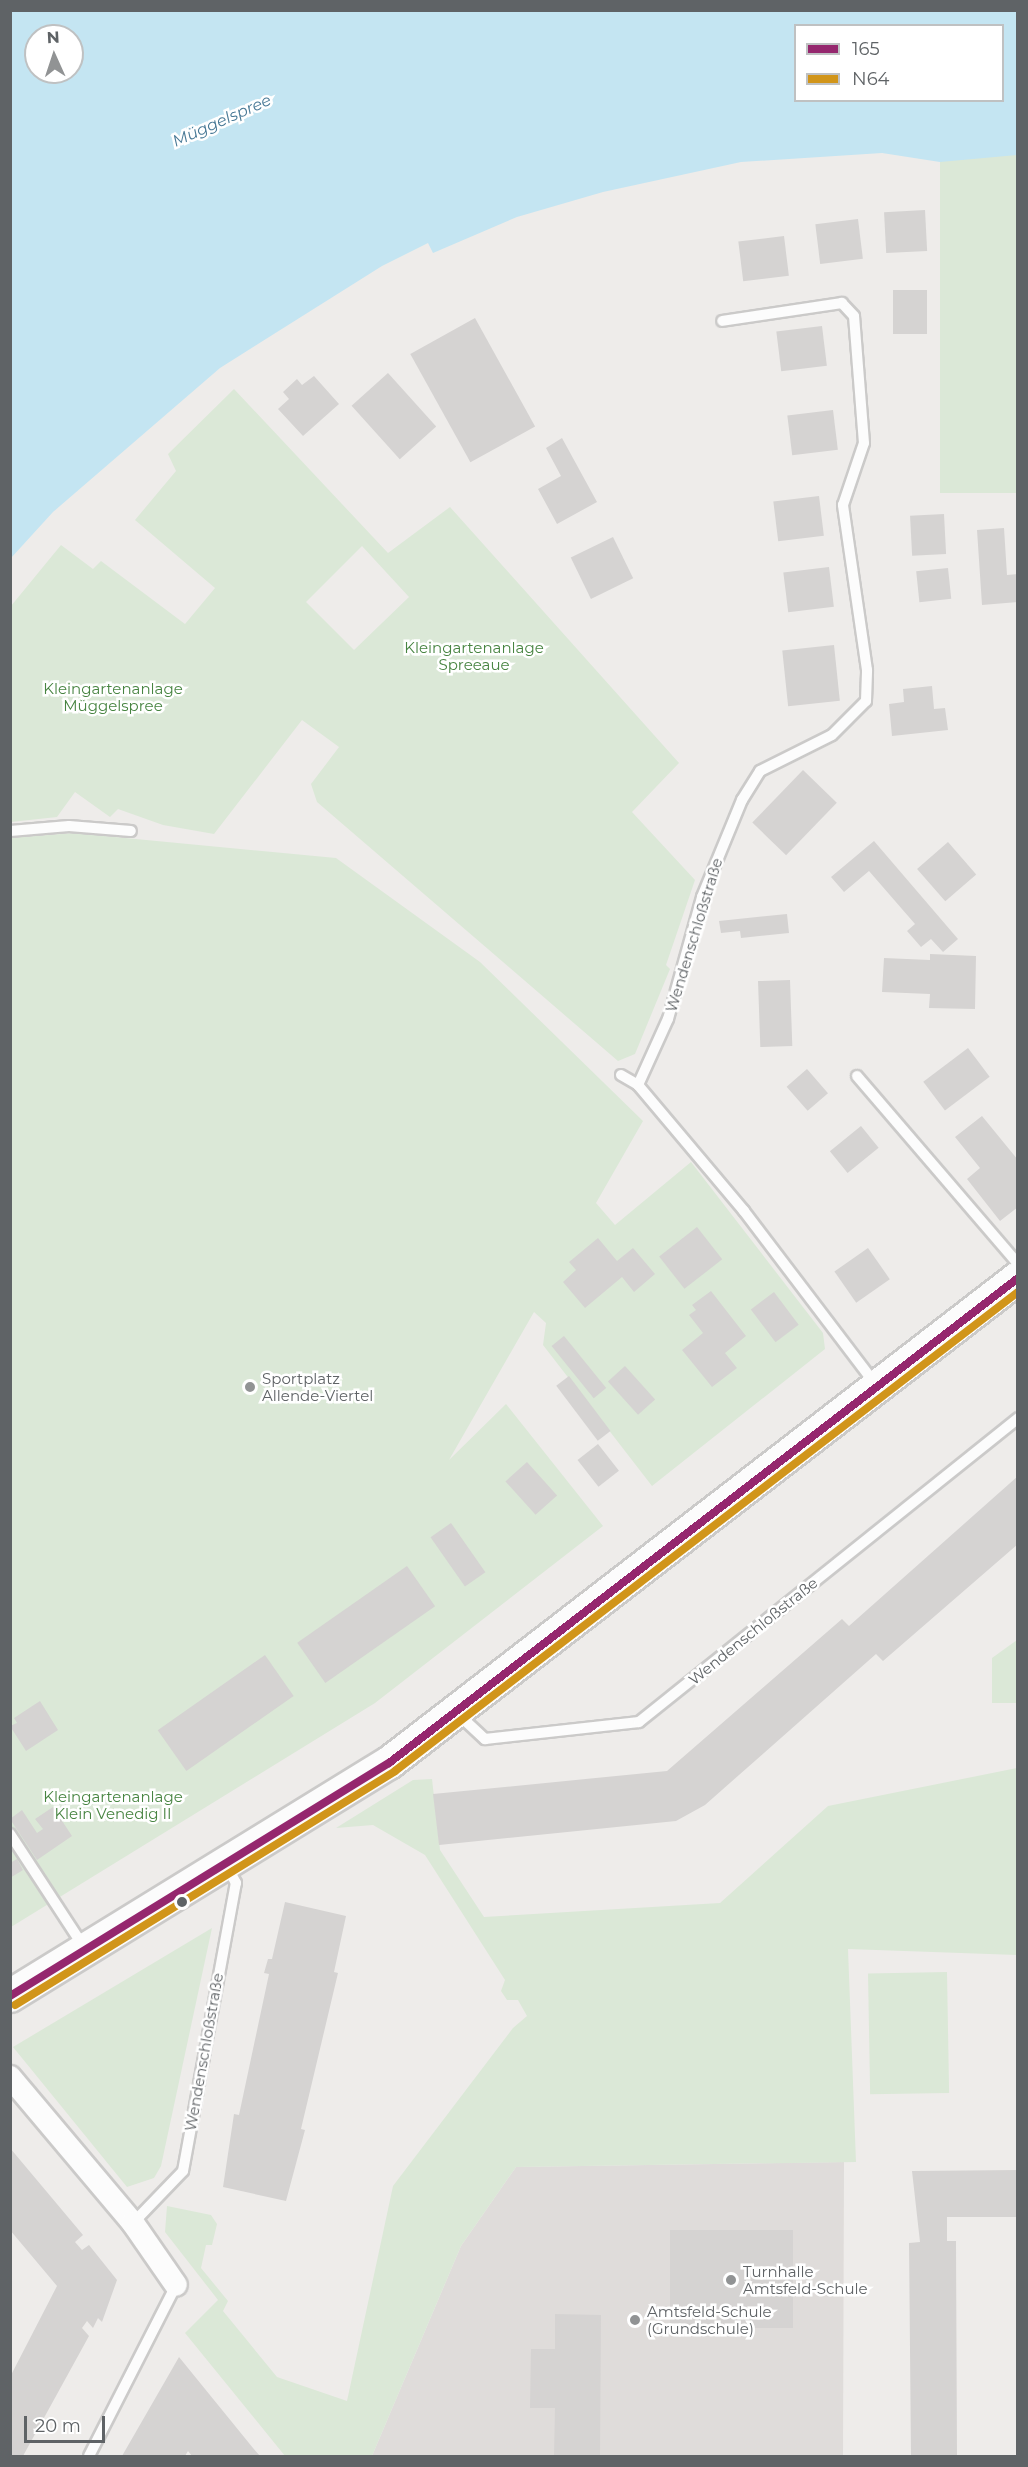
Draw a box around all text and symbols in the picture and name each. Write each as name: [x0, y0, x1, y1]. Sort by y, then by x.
north arrow: [24, 24, 84, 84]
legend: [794, 24, 1004, 102]
text: N: [46, 28, 60, 47]
text: 165: [852, 38, 880, 60]
text: N64: [852, 68, 890, 90]
water label: Müggelspree: [170, 91, 274, 151]
park label: Kleingartenanlage Spreeaue: [404, 638, 544, 673]
park label: Kleingartenanlage Müggelspree: [43, 679, 183, 714]
street label: Wendenschloßstraße: [662, 856, 726, 1014]
place label: Sportplatz Allende-Viertel: [262, 1369, 373, 1404]
marker: Sportplatz Allende-Viertel: [243, 1380, 257, 1394]
street label: Wendenschloßstraße: [685, 1574, 821, 1688]
park label: Kleingartenanlage Klein Venedig II: [43, 1787, 183, 1822]
unlabelled marker: [176, 1896, 188, 1908]
street label: Wendenschloßstraße: [181, 1971, 227, 2133]
place label: Turnhalle Amtsfeld-Schule: [743, 2262, 868, 2297]
marker: Turnhalle Amtsfeld-Schule: [724, 2273, 738, 2287]
place label: Amtsfeld-Schule (Grundschule): [647, 2302, 772, 2337]
marker: Amtsfeld-Schule (Grundschule): [628, 2313, 642, 2327]
scale bar: [27, 2404, 108, 2442]
text: 20 m: [35, 2415, 81, 2437]

